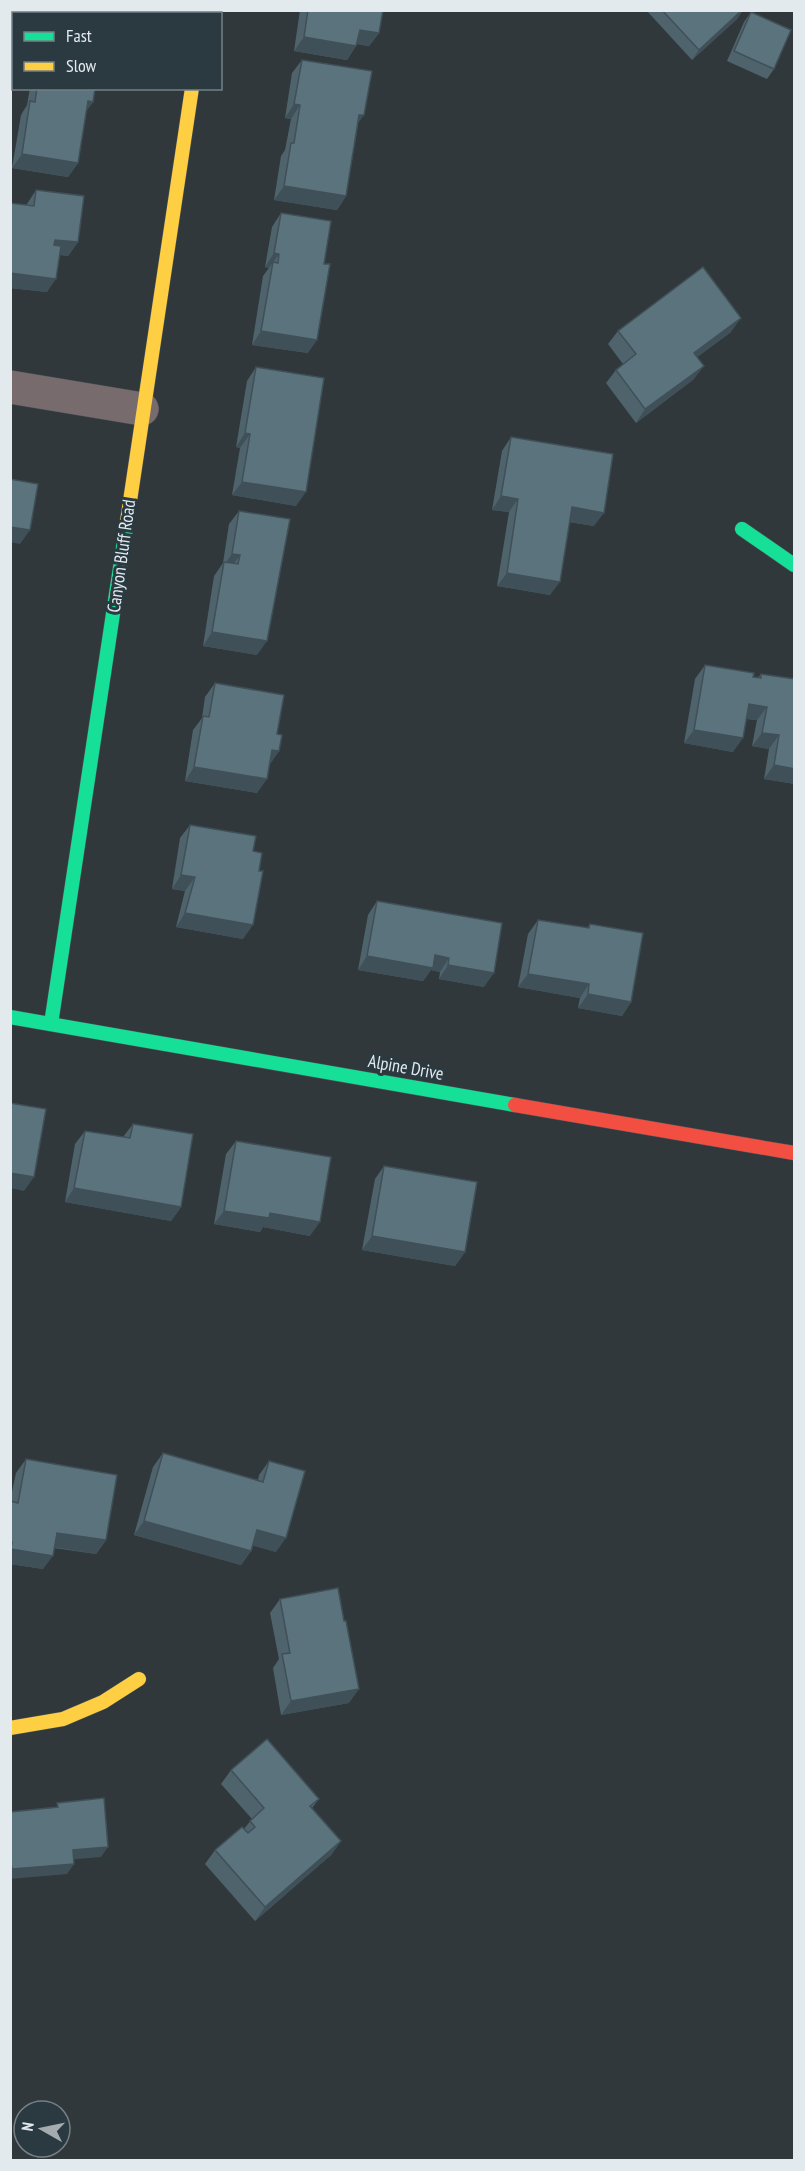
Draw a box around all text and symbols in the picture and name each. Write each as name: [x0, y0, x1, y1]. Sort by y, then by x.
legend: [12, 12, 222, 90]
text: Fast: [66, 24, 92, 47]
text: Slow: [66, 54, 97, 77]
street label: Canyon Bluff Road: [102, 498, 140, 614]
street label: Alpine Drive: [366, 1049, 446, 1085]
north arrow: [12, 2099, 72, 2159]
text: N: [17, 2121, 38, 2132]

